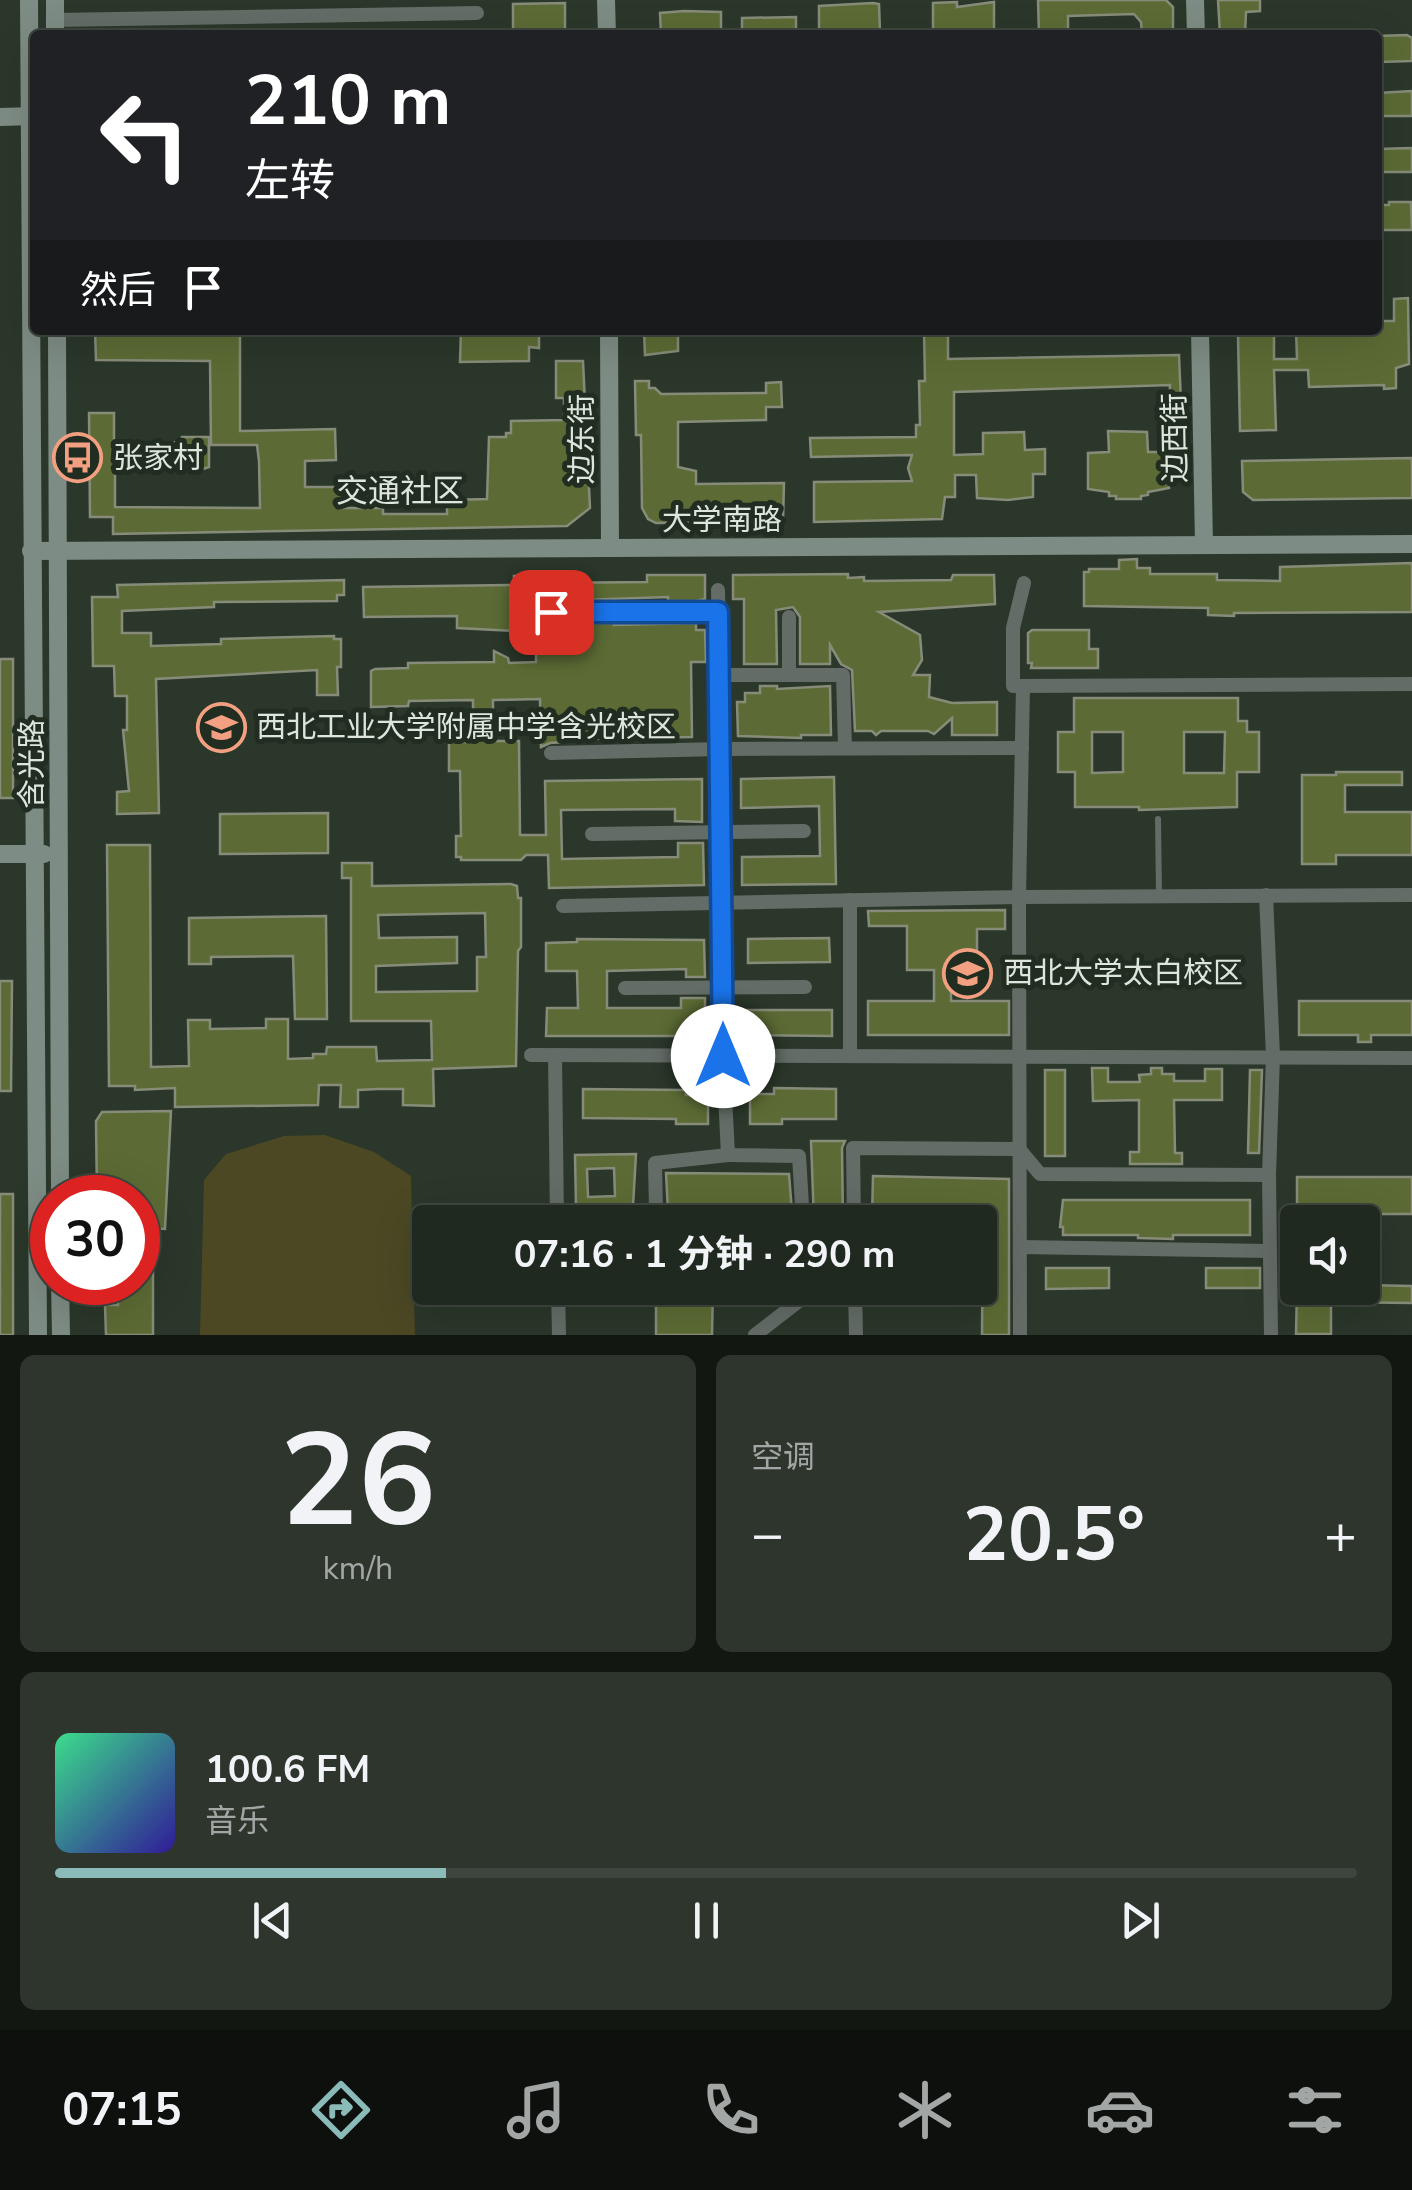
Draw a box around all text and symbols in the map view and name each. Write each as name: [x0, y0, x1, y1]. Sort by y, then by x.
text: 210 m: [245, 53, 451, 149]
icon: left: [80, 70, 210, 200]
text: 左转: [245, 151, 335, 212]
icon: arrive: [176, 260, 231, 315]
text: 然后: [80, 265, 156, 316]
street label: 边西街: [1154, 393, 1197, 483]
street label: 边东街: [562, 394, 603, 484]
bus stop icon: 张家村: [52, 432, 104, 484]
place label: 张家村: [113, 438, 203, 479]
district label: 交通社区: [336, 470, 464, 513]
street label: 大学南路: [662, 500, 782, 541]
pin: [509, 570, 594, 655]
icon: arrive: [524, 585, 579, 640]
school or university icon: 西北工业大学附属中学含光校区: [195, 701, 247, 753]
place label: 西北工业大学附属中学含光校区: [256, 707, 676, 748]
street label: 含光路: [12, 719, 53, 809]
school or university icon: 西北大学太白校区: [942, 947, 994, 999]
place label: 西北大学太白校区: [1003, 953, 1243, 994]
position arrow: [671, 1004, 775, 1108]
speed limit sign: 30: [30, 1175, 160, 1305]
map controls: [1280, 1205, 1380, 1305]
button: sound: [1280, 1205, 1380, 1305]
text: 07:16 · 1 分钟 · 290 m: [514, 1229, 895, 1280]
text: 26: [280, 1393, 436, 1570]
text: 空调: [751, 1436, 815, 1479]
text: 20.5°: [963, 1484, 1145, 1586]
text: −: [751, 1497, 784, 1572]
text: +: [1324, 1497, 1357, 1572]
text: km/h: [323, 1547, 393, 1590]
text: 100.6 FM: [205, 1744, 370, 1795]
text: 音乐: [205, 1800, 269, 1843]
icon: previous: [245, 1893, 300, 1948]
icon: pause: [679, 1893, 734, 1948]
icon: next: [1113, 1893, 1168, 1948]
icon: directions: [306, 2075, 376, 2145]
icon: music: [501, 2075, 571, 2145]
icon: phone: [696, 2075, 766, 2145]
icon: climate: [890, 2075, 960, 2145]
icon: car: [1085, 2075, 1155, 2145]
icon: filters: [1280, 2075, 1350, 2145]
text: 07:15: [62, 2080, 182, 2141]

